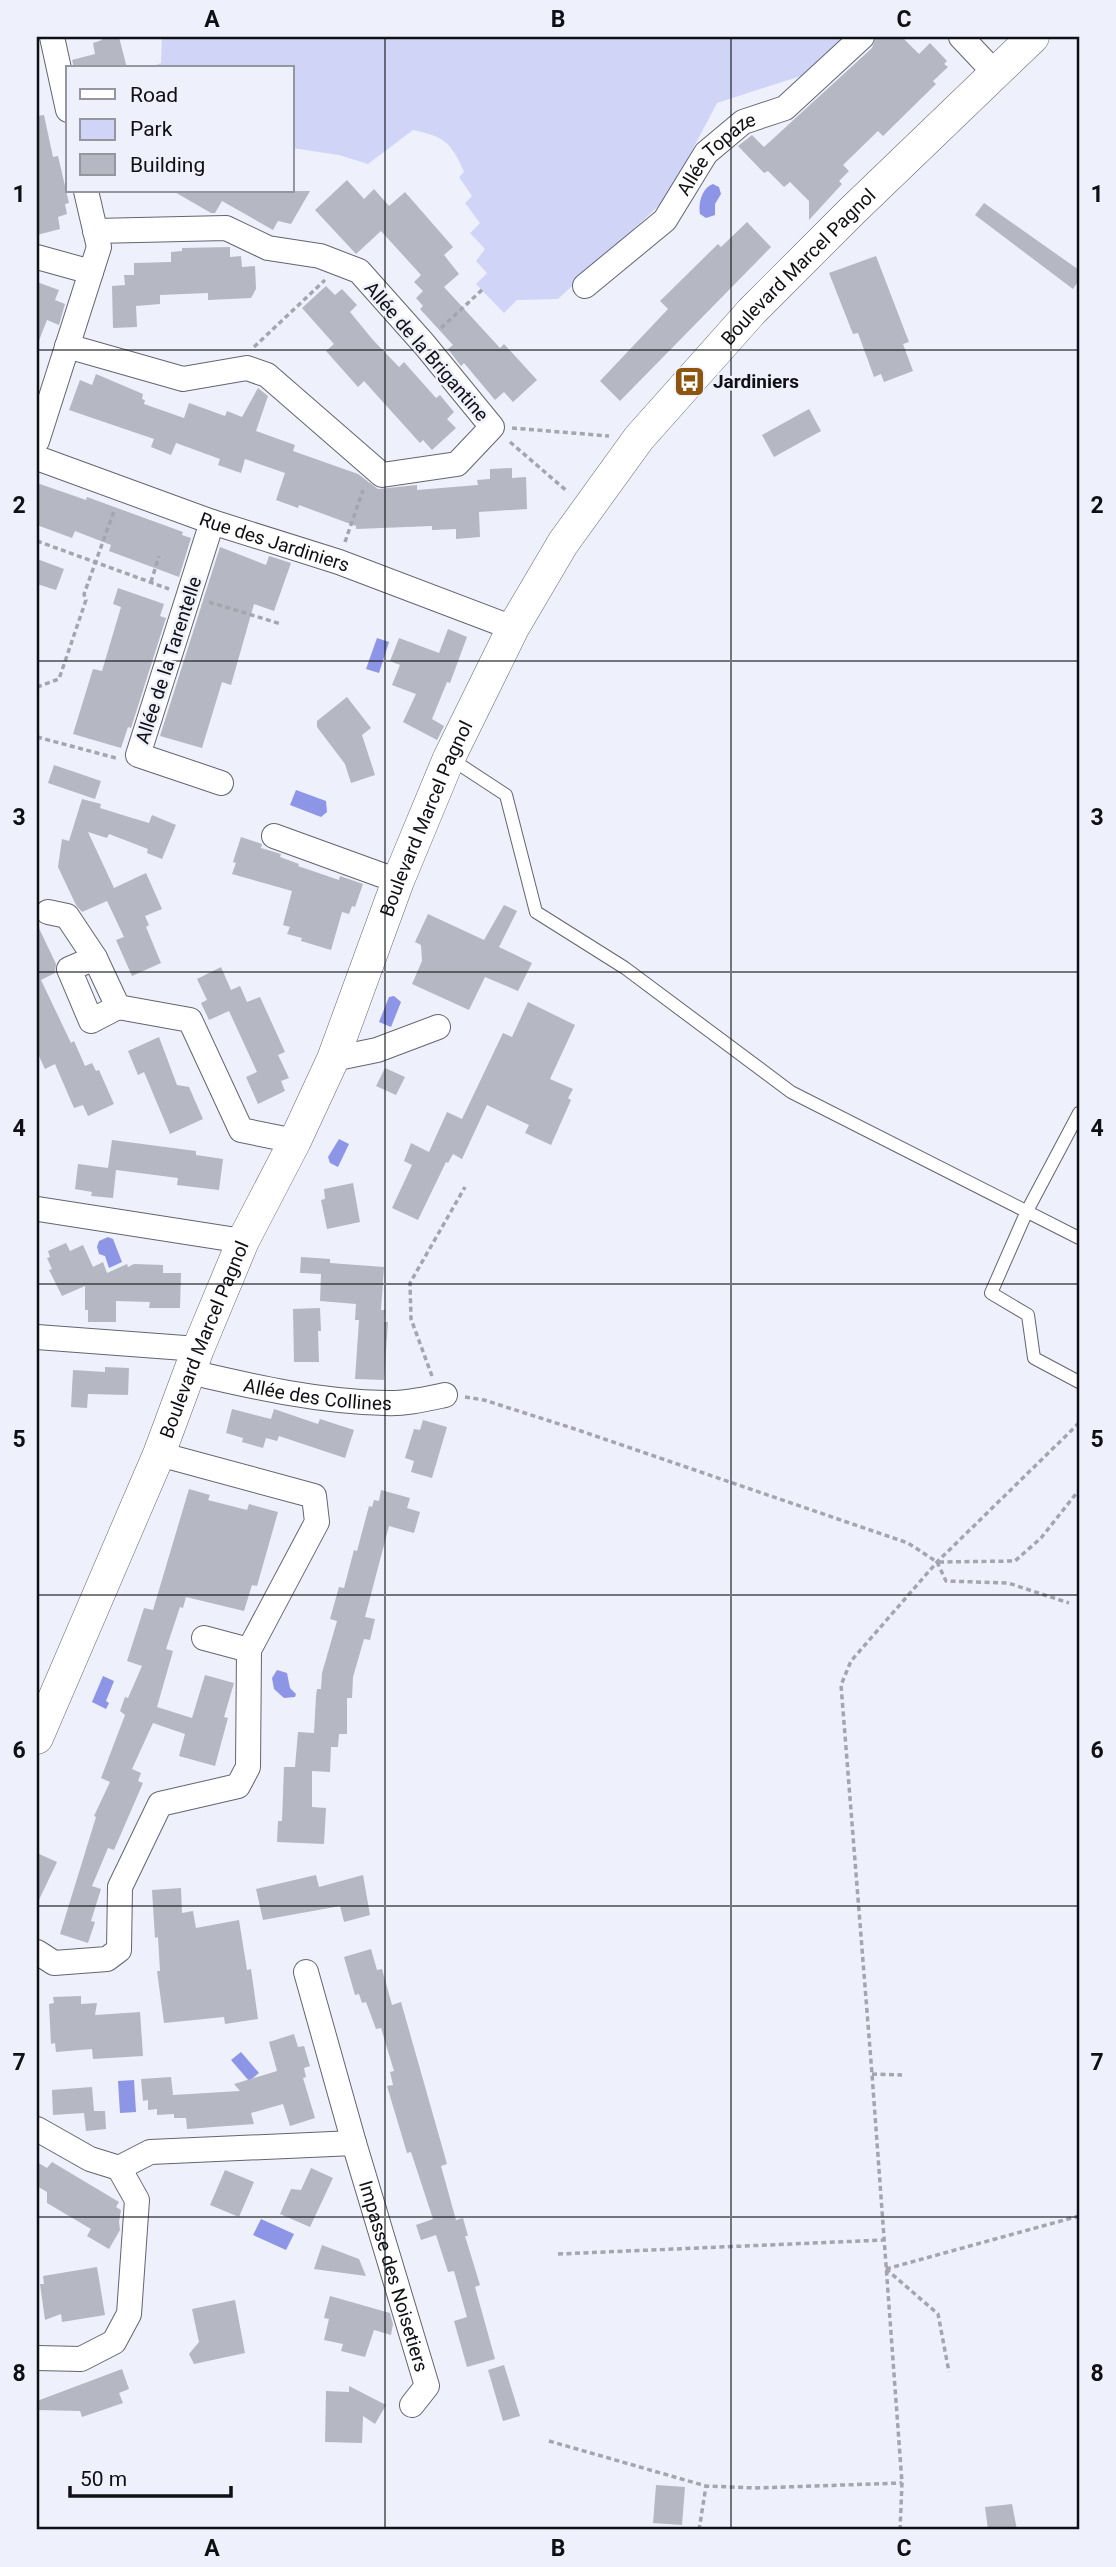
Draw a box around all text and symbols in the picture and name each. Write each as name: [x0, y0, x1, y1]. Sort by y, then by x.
text: A: [204, 6, 220, 33]
text: B: [551, 6, 565, 33]
text: C: [896, 6, 912, 33]
legend: [66, 66, 294, 192]
text: Road: [130, 83, 178, 107]
street label: Allée Topaze: [672, 108, 759, 199]
text: Park: [130, 117, 173, 141]
text: Building: [130, 153, 205, 177]
text: 1: [12, 181, 26, 208]
text: 1: [1090, 181, 1104, 208]
street label: Boulevard Marcel Pagnol: [716, 184, 880, 350]
street label: Allée de la Brigantine: [360, 277, 494, 426]
bus stop icon: Jardiniers: [673, 364, 707, 398]
place label: Jardiniers: [713, 370, 799, 393]
text: 2: [12, 492, 26, 519]
text: 2: [1090, 492, 1104, 519]
street label: Rue des Jardiniers: [196, 507, 353, 577]
street label: Allée de la Tarentelle: [131, 574, 206, 747]
street label: Boulevard Marcel Pagnol: [375, 717, 478, 920]
text: 3: [12, 804, 26, 831]
text: 3: [1090, 804, 1104, 831]
text: 4: [12, 1115, 26, 1142]
text: 4: [1090, 1115, 1104, 1142]
street label: Boulevard Marcel Pagnol: [155, 1238, 254, 1442]
street label: Allée des Collines: [241, 1373, 392, 1415]
text: 5: [12, 1426, 26, 1453]
text: 5: [1090, 1426, 1104, 1453]
text: 6: [12, 1737, 26, 1764]
text: 6: [1090, 1737, 1104, 1764]
text: 7: [12, 2049, 26, 2076]
text: 7: [1090, 2049, 1104, 2076]
street label: Impasse des Noisetiers: [354, 2178, 433, 2375]
text: 8: [12, 2360, 26, 2387]
text: 8: [1090, 2360, 1104, 2387]
scale bar: [70, 2455, 231, 2499]
text: 50 m: [80, 2467, 127, 2491]
text: A: [204, 2535, 220, 2562]
text: B: [551, 2535, 565, 2562]
text: C: [896, 2535, 912, 2562]

